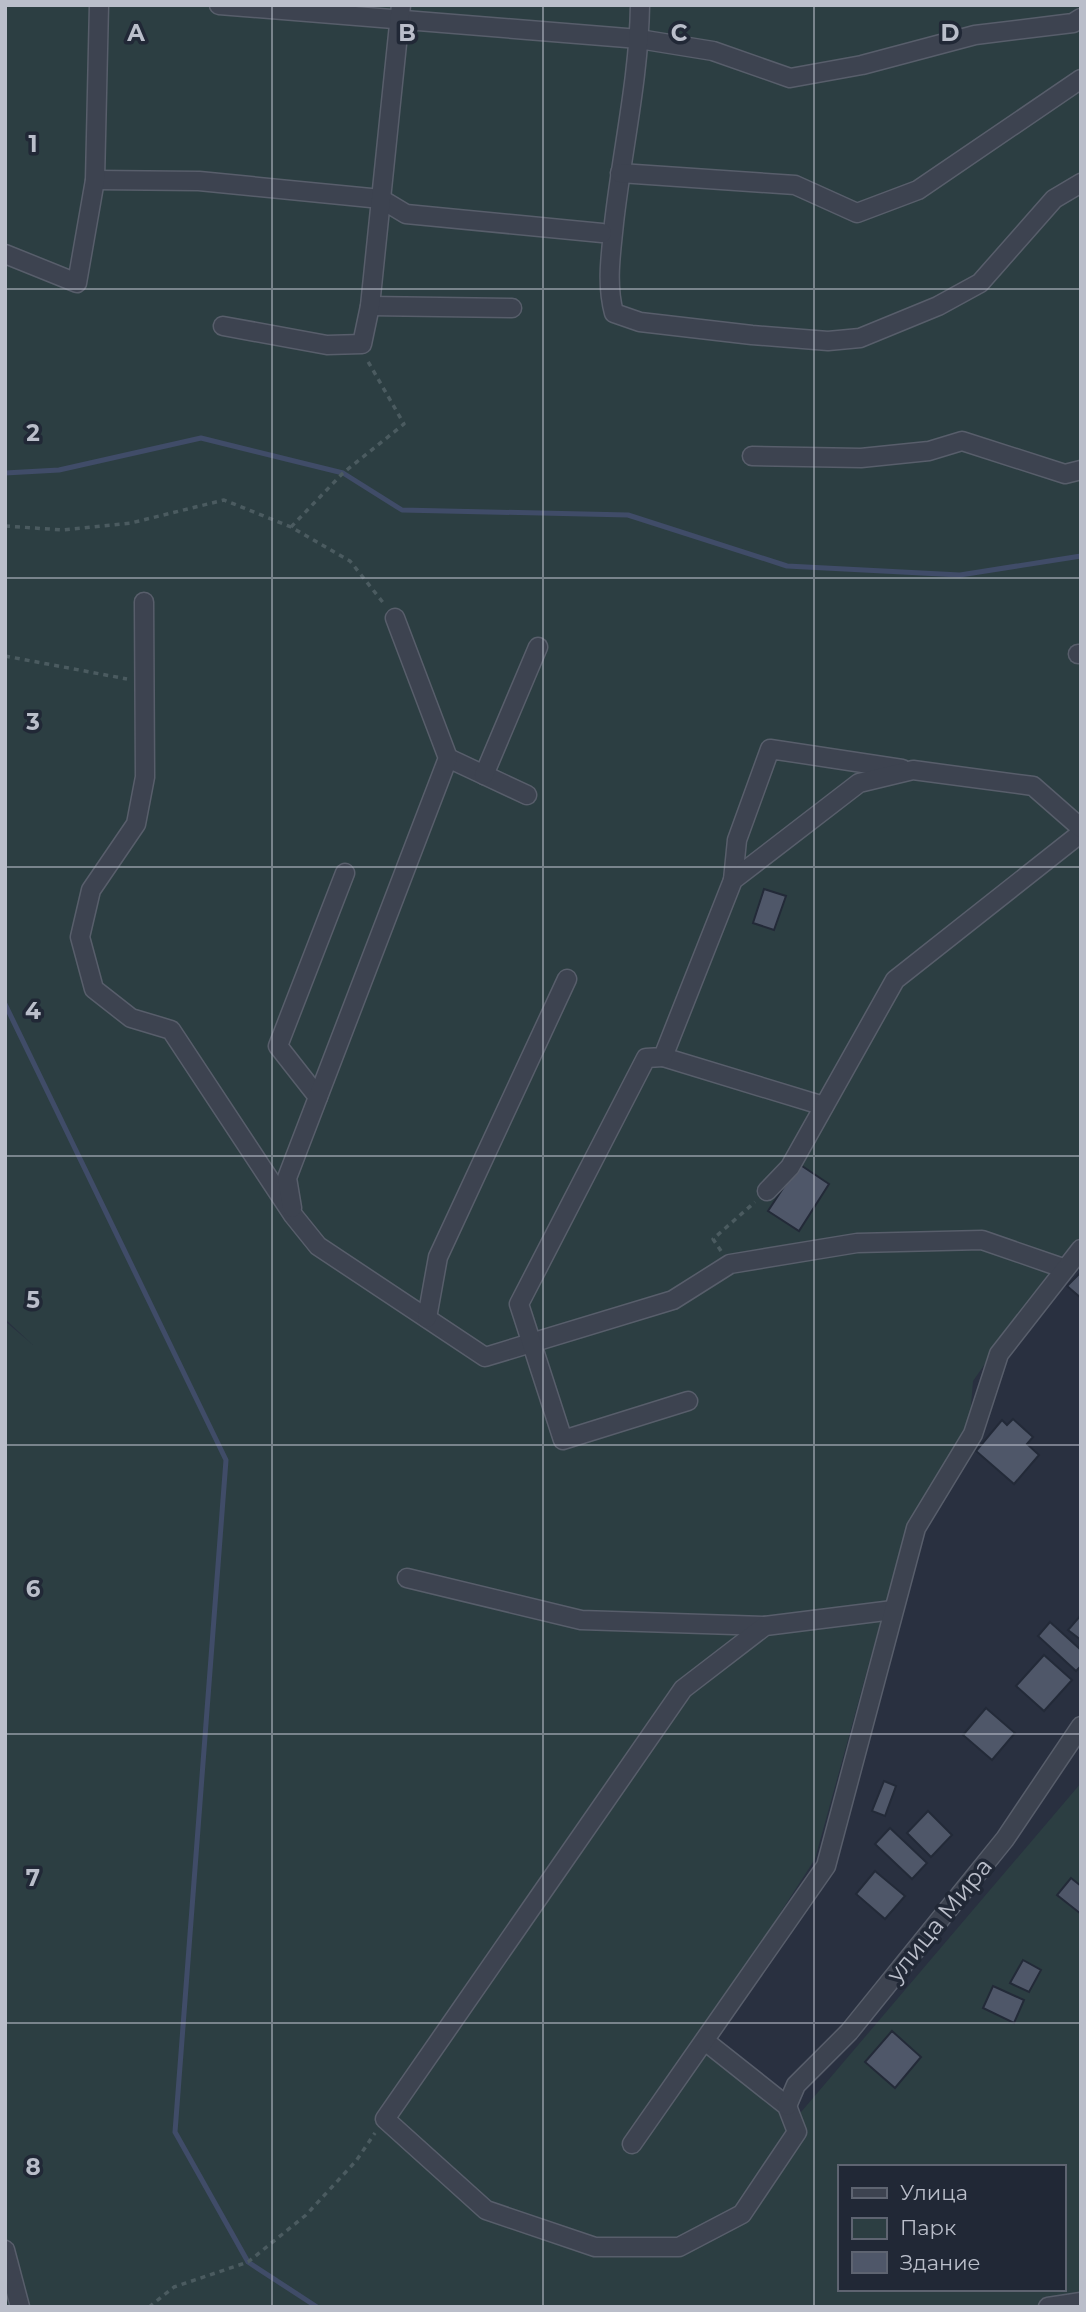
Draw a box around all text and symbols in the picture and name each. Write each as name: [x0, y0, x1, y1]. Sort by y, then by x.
text: A: [126, 19, 145, 47]
text: B: [398, 19, 416, 47]
text: C: [671, 19, 688, 47]
text: D: [941, 19, 960, 47]
text: 1: [28, 130, 38, 158]
text: 2: [26, 419, 40, 447]
text: 3: [25, 708, 40, 736]
text: 4: [25, 997, 41, 1025]
text: 5: [26, 1286, 40, 1314]
text: 6: [26, 1575, 41, 1603]
street label: улица Мира: [880, 1852, 998, 1989]
text: 7: [26, 1864, 40, 1892]
text: 8: [25, 2153, 41, 2181]
legend: [838, 2165, 1065, 2291]
text: Улица: [900, 2180, 968, 2205]
text: Парк: [900, 2215, 956, 2240]
text: Здание: [900, 2250, 981, 2275]

